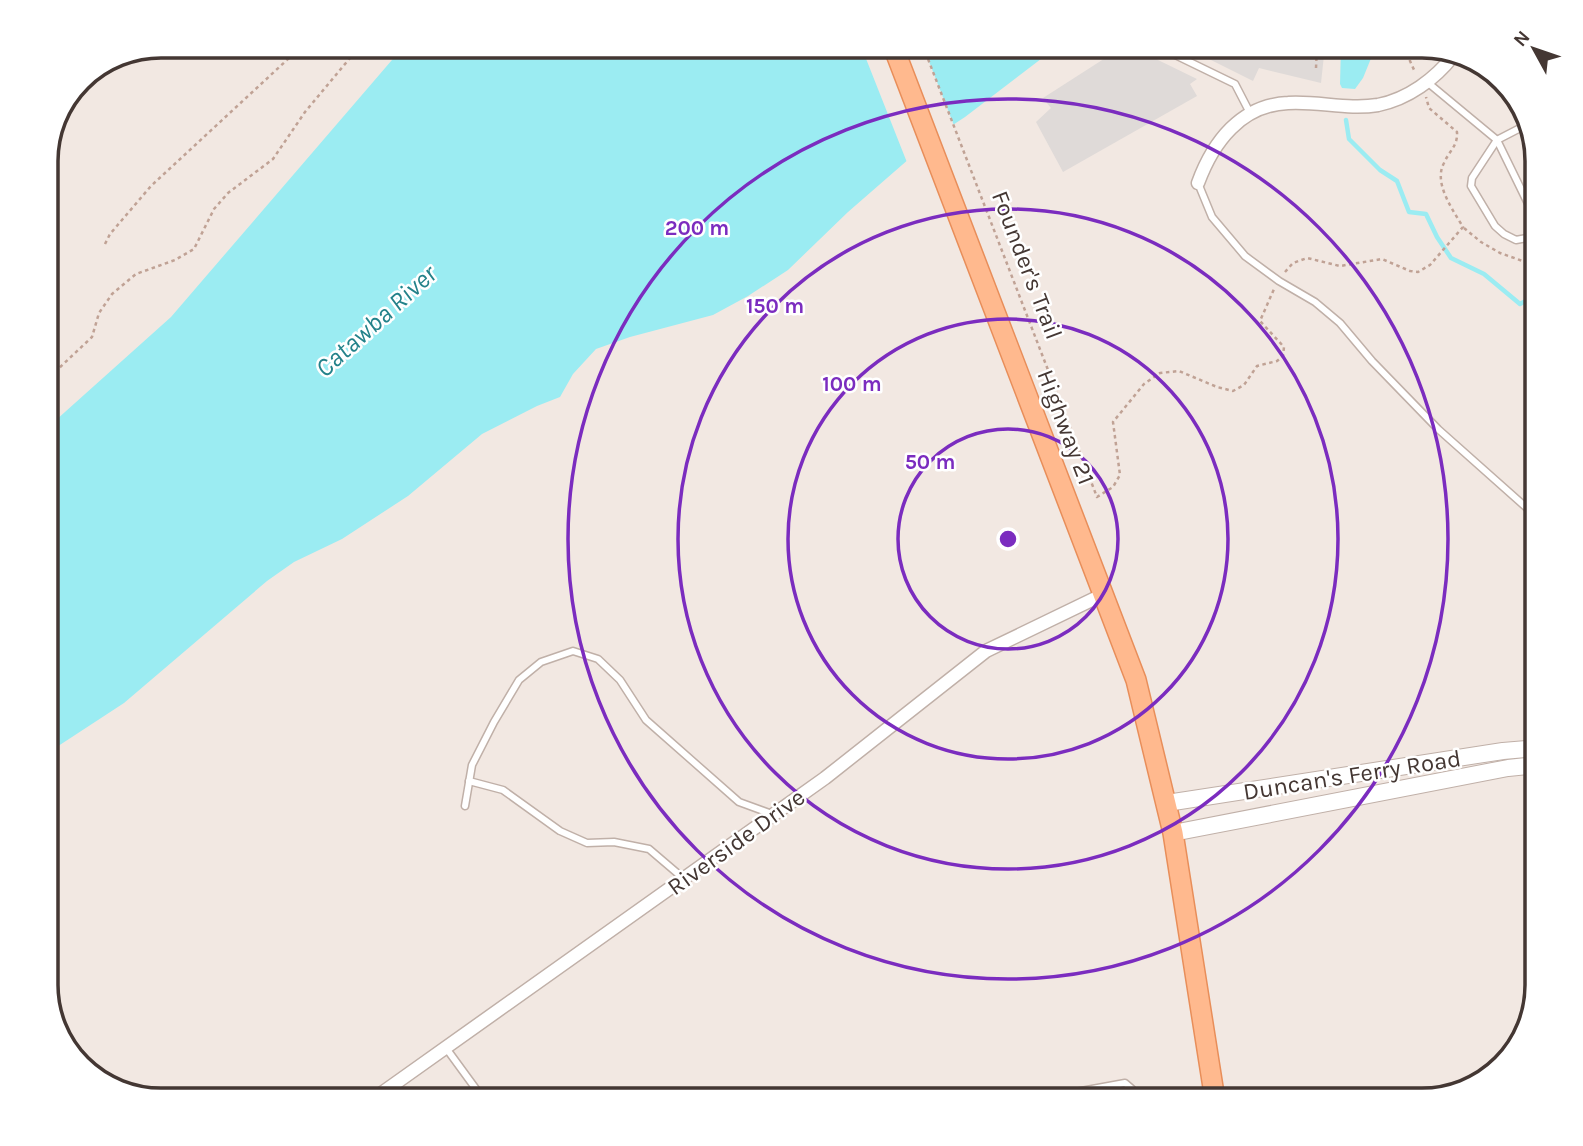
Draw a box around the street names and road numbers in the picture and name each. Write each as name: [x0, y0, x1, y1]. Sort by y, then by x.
street label: Founder's Trail: [986, 187, 1068, 343]
street label: Highway 21: [1031, 366, 1101, 488]
street label: Duncan's Ferry Road: [1241, 744, 1463, 806]
street label: Riverside Drive: [662, 783, 810, 901]

